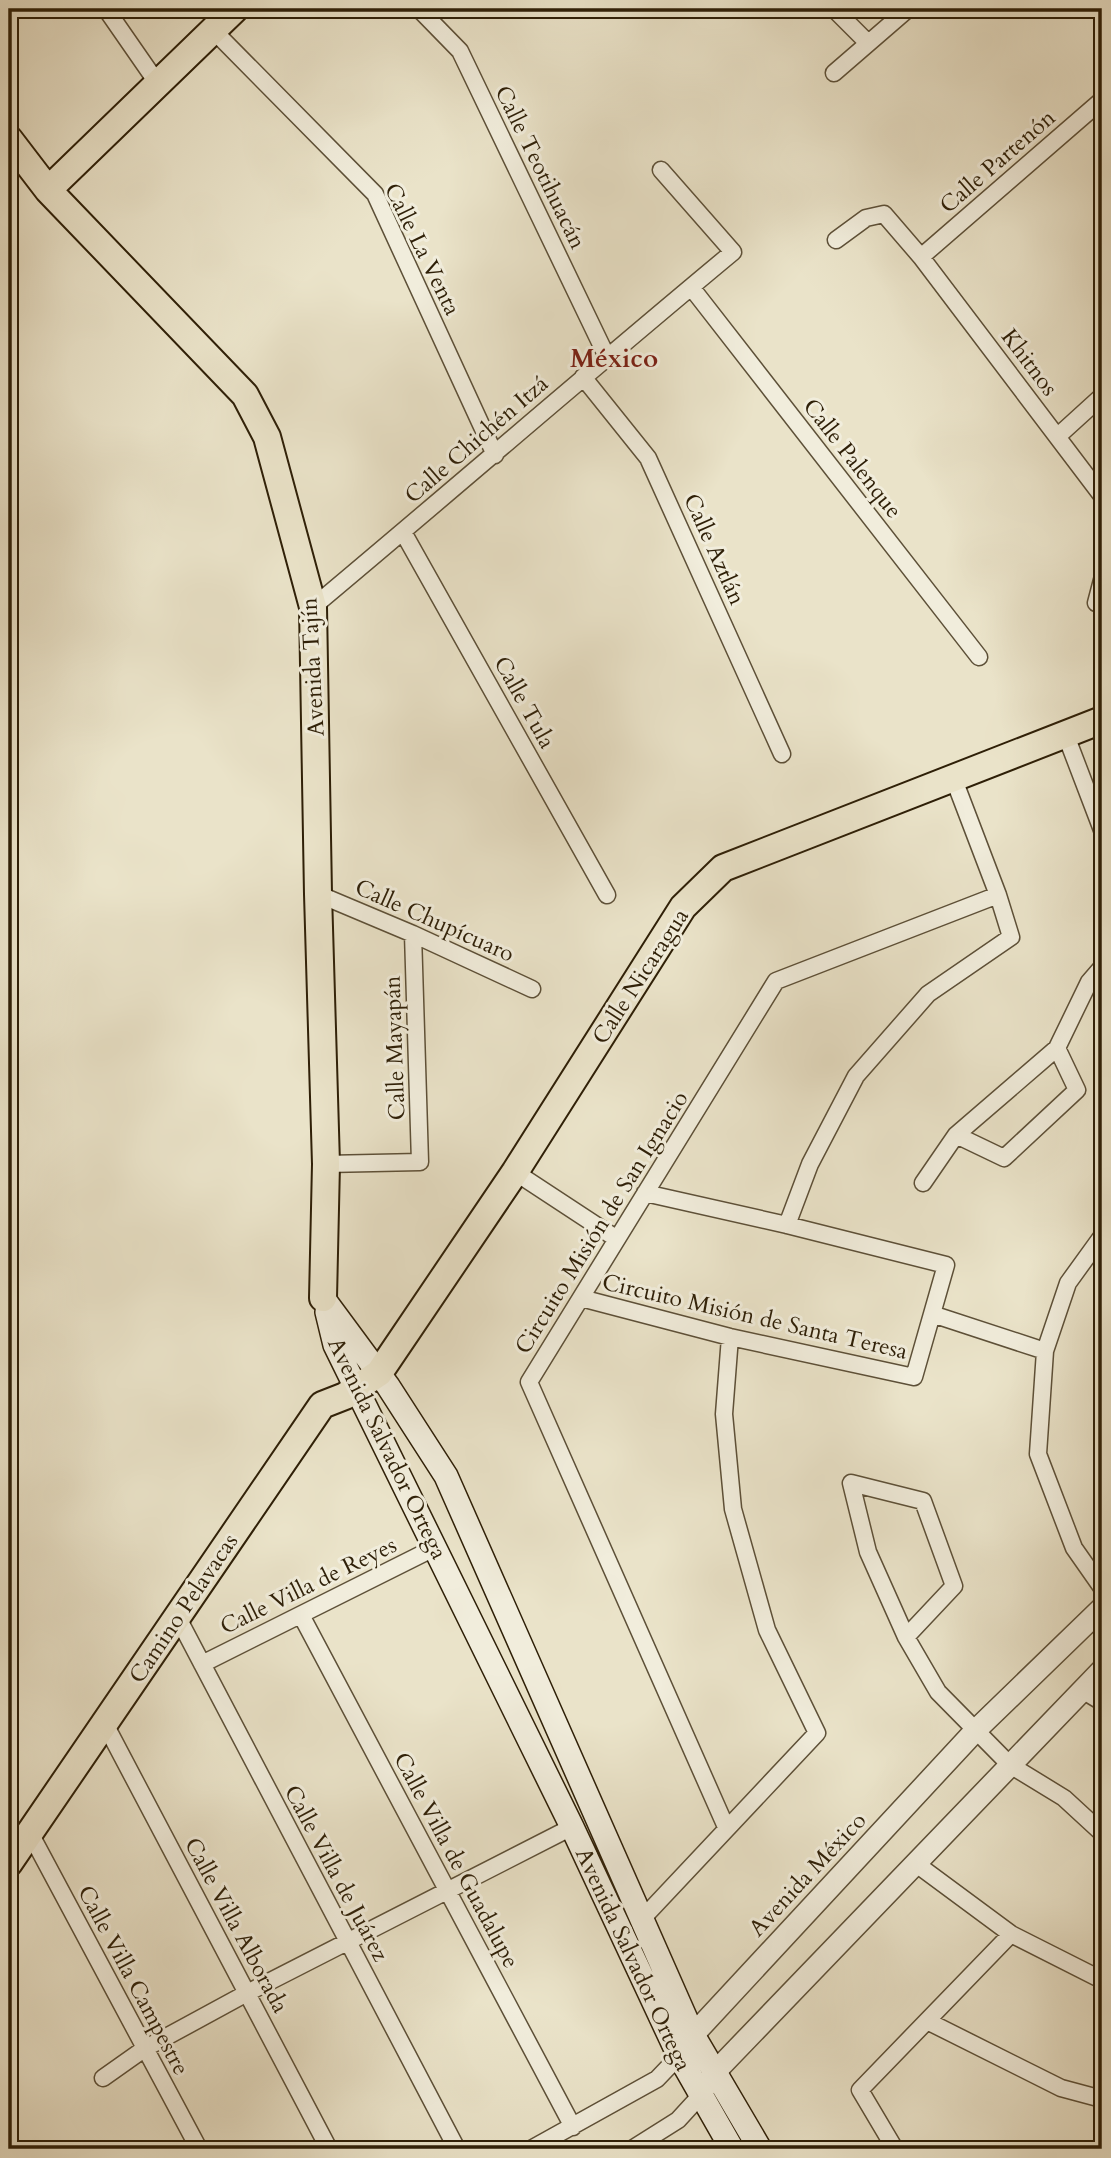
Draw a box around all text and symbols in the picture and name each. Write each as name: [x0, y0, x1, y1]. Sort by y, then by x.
street label: Calle Teotihuacán: [488, 80, 594, 254]
street label: Calle Partenón: [933, 102, 1062, 220]
street label: Calle La Venta: [377, 178, 468, 321]
street label: Khitnos: [994, 322, 1065, 402]
district label: México: [570, 341, 658, 376]
street label: Calle Chichén Itzá: [398, 368, 555, 510]
street label: Calle Palenque: [796, 392, 909, 525]
street label: Calle Aztlán: [676, 489, 753, 610]
street label: Avenida Tajín: [293, 597, 332, 737]
street label: Calle Tula: [486, 650, 563, 754]
street label: Calle Chupícuaro: [350, 871, 519, 969]
street label: Calle Nicaragua: [585, 902, 696, 1050]
street label: Calle Mayapán: [376, 975, 413, 1121]
street label: Circuito Misión de San Ignacio: [508, 1085, 695, 1360]
street label: Circuito Misión de Santa Teresa: [599, 1266, 911, 1367]
street label: Avenida Salvador Ortega: [320, 1332, 455, 1564]
street label: Camino Pelavacas: [122, 1527, 245, 1689]
street label: Calle Villa de Reyes: [215, 1529, 402, 1642]
street label: Calle Villa de Guadalupe: [387, 1747, 527, 1973]
street label: Calle Villa de Juárez: [277, 1780, 396, 1967]
street label: Avenida México: [742, 1806, 873, 1943]
street label: Calle Villa Alborada: [177, 1832, 296, 2018]
street label: Avenida Salvador Ortega: [568, 1842, 699, 2076]
street label: Calle Villa Campestre: [70, 1880, 197, 2080]

